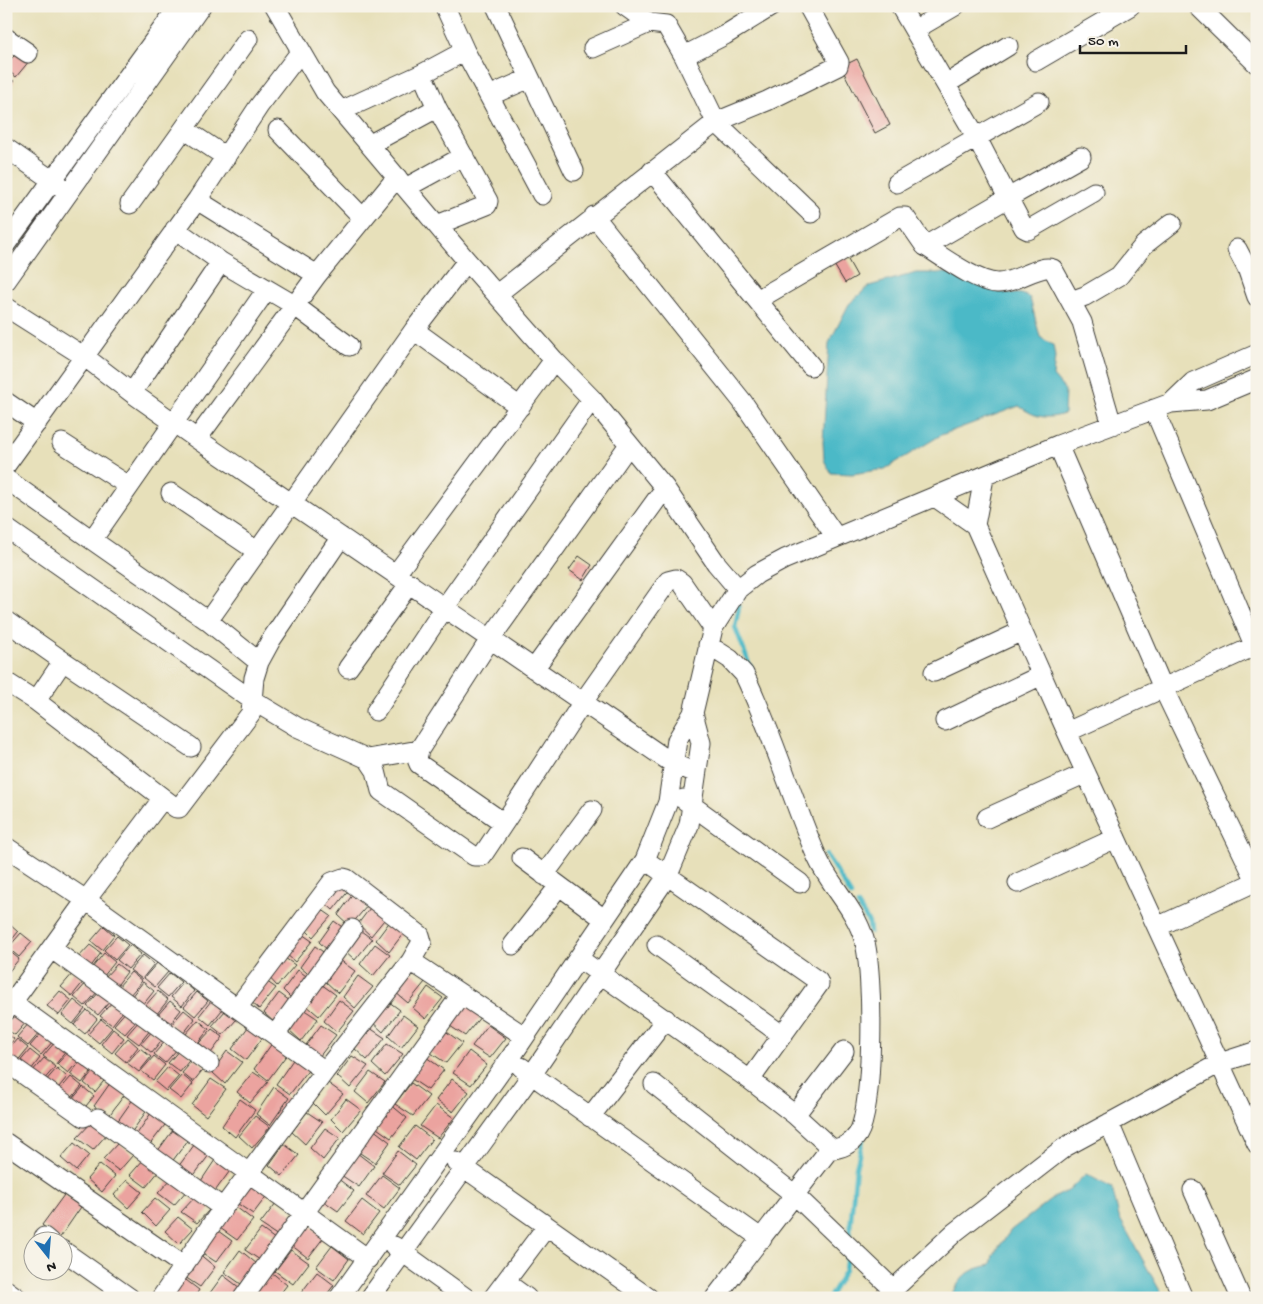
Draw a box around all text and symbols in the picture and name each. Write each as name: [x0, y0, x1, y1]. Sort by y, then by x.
scale bar: [1080, 22, 1187, 54]
text: 50 m: [1088, 33, 1119, 51]
north arrow: [22, 1232, 72, 1282]
text: N: [44, 1257, 58, 1276]

